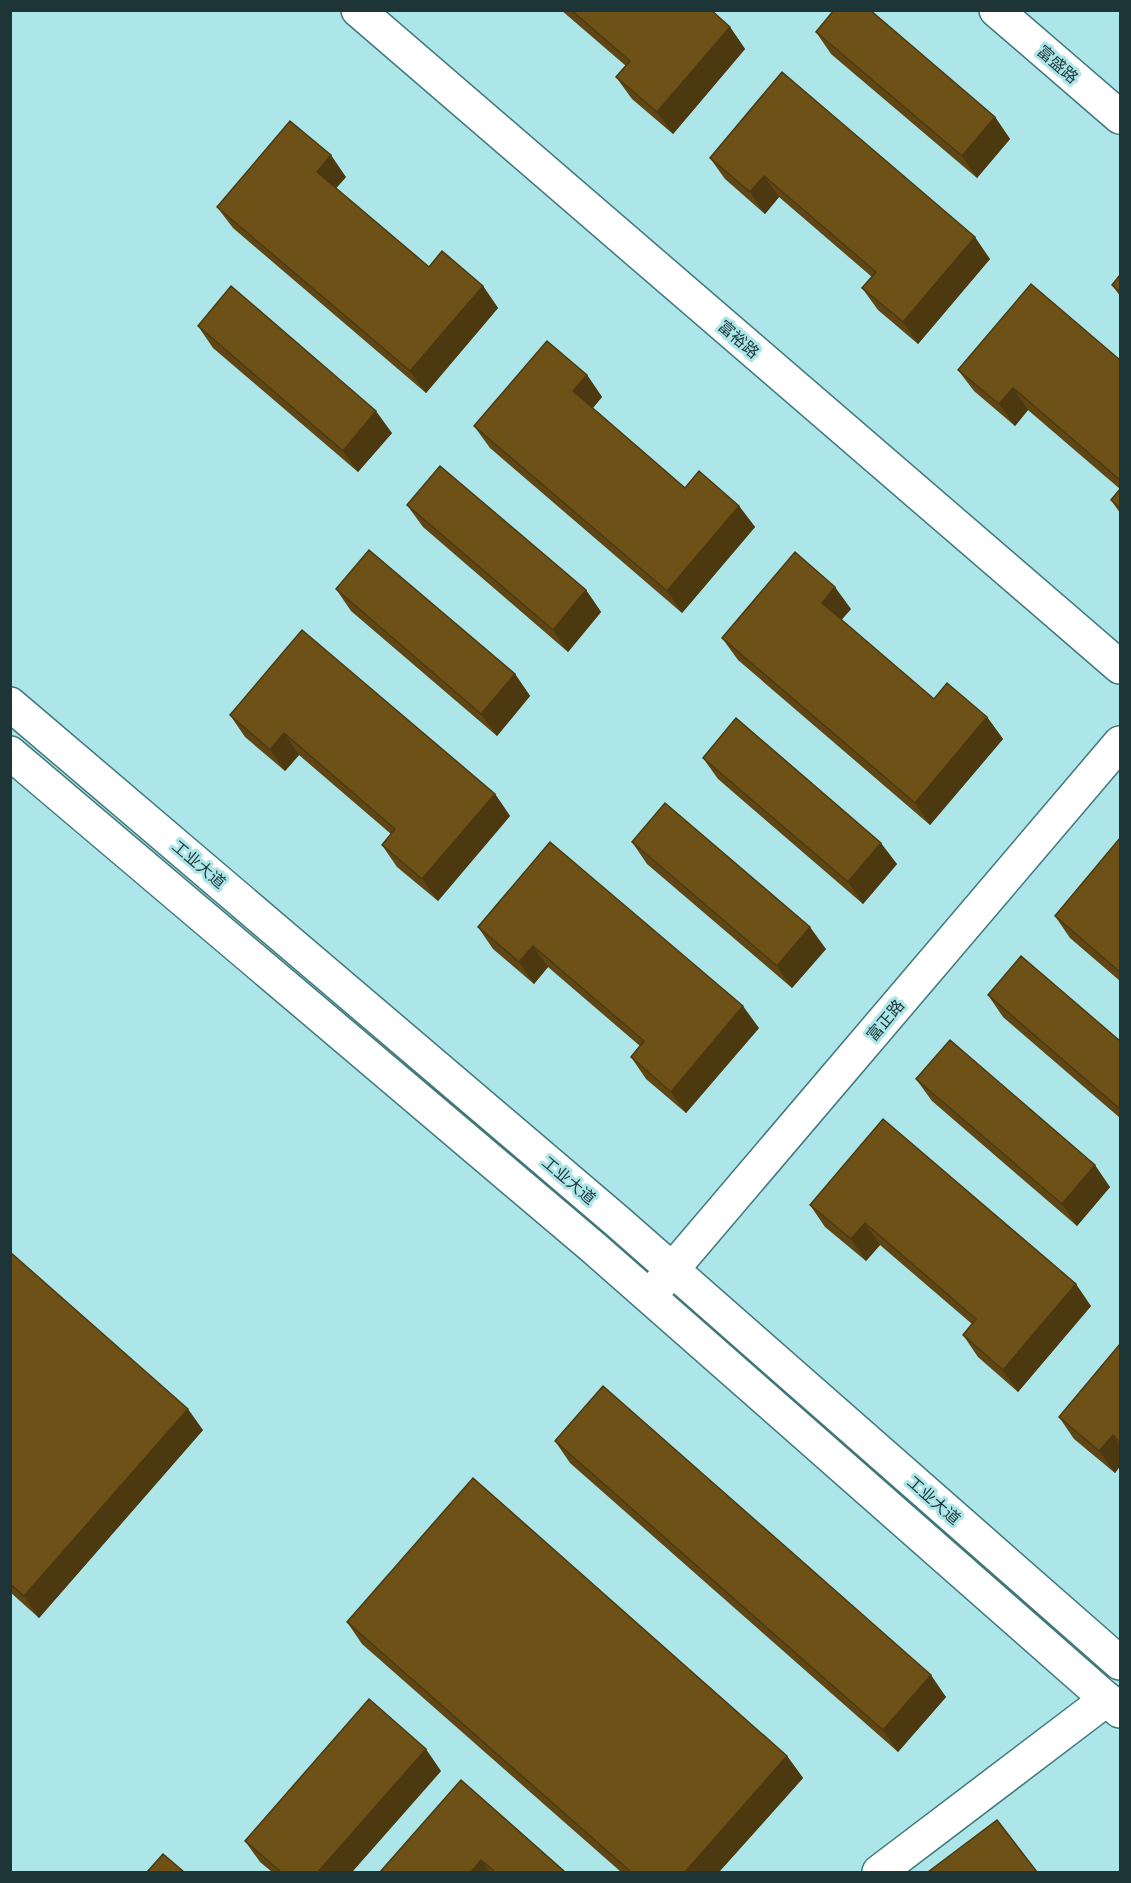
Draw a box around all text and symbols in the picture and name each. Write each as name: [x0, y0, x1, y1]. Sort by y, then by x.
street label: 富盛路: [1032, 41, 1083, 89]
street label: 富裕路: [713, 316, 764, 364]
street label: 工业大道: [167, 836, 230, 894]
street label: 富正路: [862, 995, 910, 1046]
street label: 工业大道: [537, 1152, 600, 1210]
street label: 工业大道: [902, 1471, 965, 1530]

